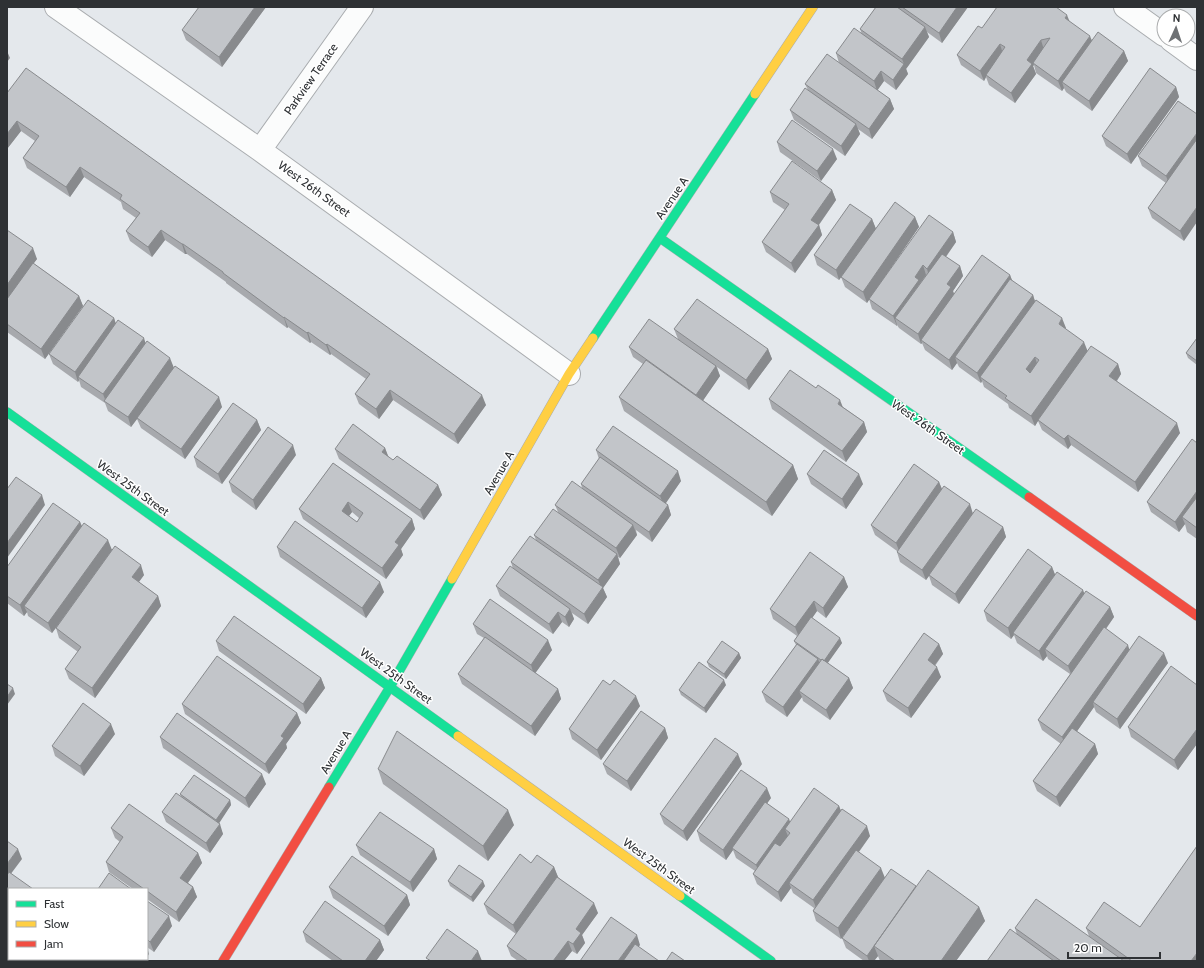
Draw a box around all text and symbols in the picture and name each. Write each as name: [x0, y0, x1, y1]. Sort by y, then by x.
north arrow: [1156, 8, 1196, 48]
text: N: [1172, 11, 1181, 25]
street label: Parkview Terrace: [280, 40, 341, 117]
street label: West 26th Street: [275, 157, 353, 220]
street label: Avenue A: [652, 173, 692, 222]
street label: West 26th Street: [889, 396, 968, 457]
street label: Avenue A: [480, 448, 517, 497]
street label: West 25th Street: [94, 456, 172, 519]
street label: West 25th Street: [357, 644, 435, 707]
street label: Avenue A: [317, 727, 355, 776]
street label: West 25th Street: [620, 834, 698, 897]
legend: [8, 888, 148, 960]
text: Fast: [44, 896, 64, 911]
text: Slow: [44, 916, 69, 931]
scale bar: [1068, 934, 1160, 960]
text: Jam: [43, 936, 63, 951]
text: 20 m: [1074, 940, 1102, 955]

